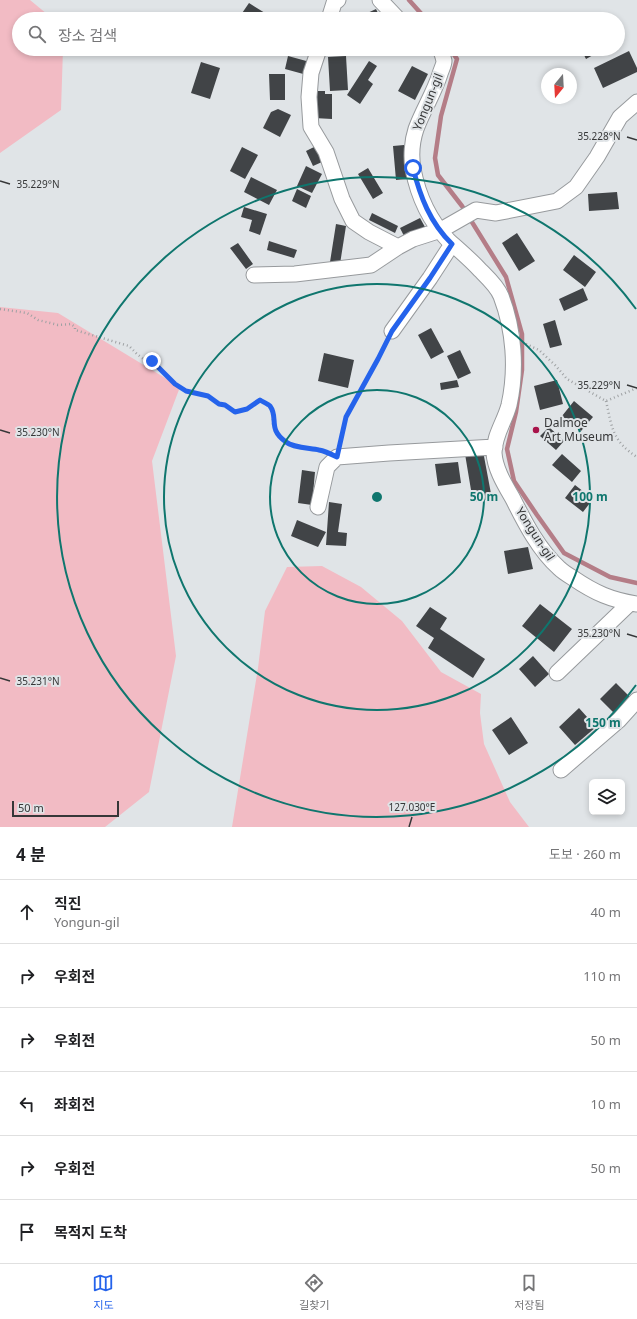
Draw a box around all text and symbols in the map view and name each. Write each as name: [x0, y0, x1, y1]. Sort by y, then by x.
search box: [12, 12, 625, 56]
icon: search: [26, 23, 48, 45]
text: 장소 검색: [58, 25, 117, 45]
north arrow: [541, 68, 577, 104]
street label: Yongun-gil: [408, 71, 447, 133]
text: 35.228°N: [577, 129, 621, 143]
route start: [404, 159, 422, 177]
text: 35.229°N: [16, 177, 60, 191]
route end: [143, 352, 161, 370]
text: 35.229°N: [577, 378, 621, 392]
place label: Dalmoe Art Museum: [544, 414, 614, 445]
text: 35.230°N: [16, 425, 60, 439]
marker: Dalmoe Art Museum: [531, 425, 541, 435]
text: 50 m: [470, 488, 498, 505]
text: 100 m: [572, 488, 608, 505]
centre of rings: [370, 490, 384, 504]
street label: Yongun-gil: [512, 504, 559, 564]
text: 35.230°N: [577, 626, 621, 640]
text: 35.231°N: [16, 674, 60, 688]
text: 150 m: [585, 714, 621, 731]
map controls: [589, 779, 625, 815]
button: layers: [589, 779, 625, 815]
scale bar: [12, 799, 119, 818]
text: 50 m: [18, 800, 44, 815]
text: 127.030°E: [389, 800, 435, 814]
text: 4 분: [16, 843, 46, 866]
text: 도보 · 260 m: [549, 845, 621, 863]
text: 직진: [54, 893, 82, 913]
icon: ahead: [16, 901, 38, 923]
text: 40 m: [591, 903, 621, 921]
text: Yongun-gil: [54, 913, 120, 931]
icon: right: [16, 965, 38, 987]
text: 우회전: [54, 966, 95, 986]
text: 110 m: [583, 967, 621, 985]
icon: right: [16, 1029, 38, 1051]
text: 우회전: [54, 1030, 95, 1050]
text: 50 m: [591, 1031, 621, 1049]
icon: left: [16, 1093, 38, 1115]
text: 좌회전: [54, 1094, 95, 1114]
text: 10 m: [591, 1095, 621, 1113]
icon: right: [16, 1157, 38, 1179]
text: 우회전: [54, 1158, 95, 1178]
text: 50 m: [591, 1159, 621, 1177]
icon: arrive: [16, 1221, 38, 1243]
text: 목적지 도착: [54, 1222, 127, 1242]
tab: 지도: [92, 1272, 114, 1312]
tab: 길찾기: [299, 1272, 330, 1312]
tab: 저장됨: [514, 1272, 545, 1312]

